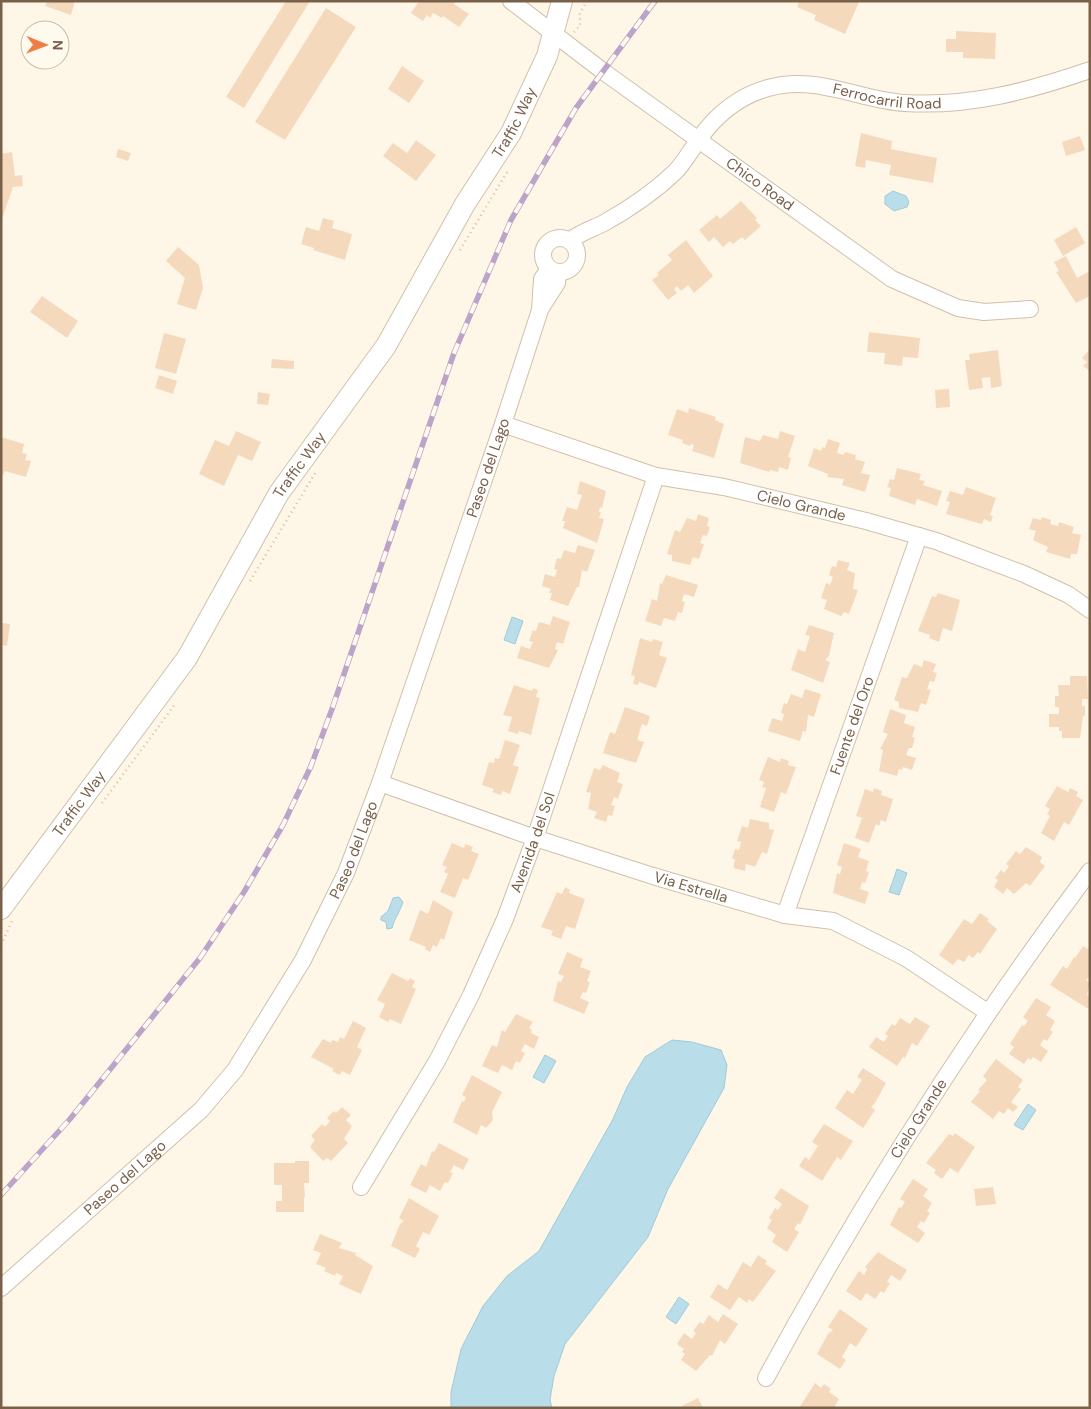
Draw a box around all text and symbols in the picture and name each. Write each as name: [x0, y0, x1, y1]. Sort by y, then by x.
north arrow: [20, 20, 70, 70]
text: N: [49, 40, 67, 50]
street label: Ferrocarril Road: [831, 79, 942, 114]
street label: Traffic Way: [487, 83, 541, 162]
street label: Chico Road: [722, 153, 798, 215]
street label: Paseo del Lago: [462, 415, 514, 520]
street label: Traffic Way: [268, 427, 331, 501]
street label: Cielo Grande: [755, 485, 848, 526]
street label: Fuente del Oro: [825, 673, 879, 777]
street label: Traffic Way: [48, 766, 111, 841]
street label: Avenida del Sol: [506, 790, 560, 896]
street label: Paseo del Lago: [325, 798, 382, 902]
street label: Via Estrella: [652, 867, 730, 908]
street label: Cielo Grande: [886, 1075, 952, 1162]
street label: Paseo del Lago: [80, 1136, 171, 1220]

